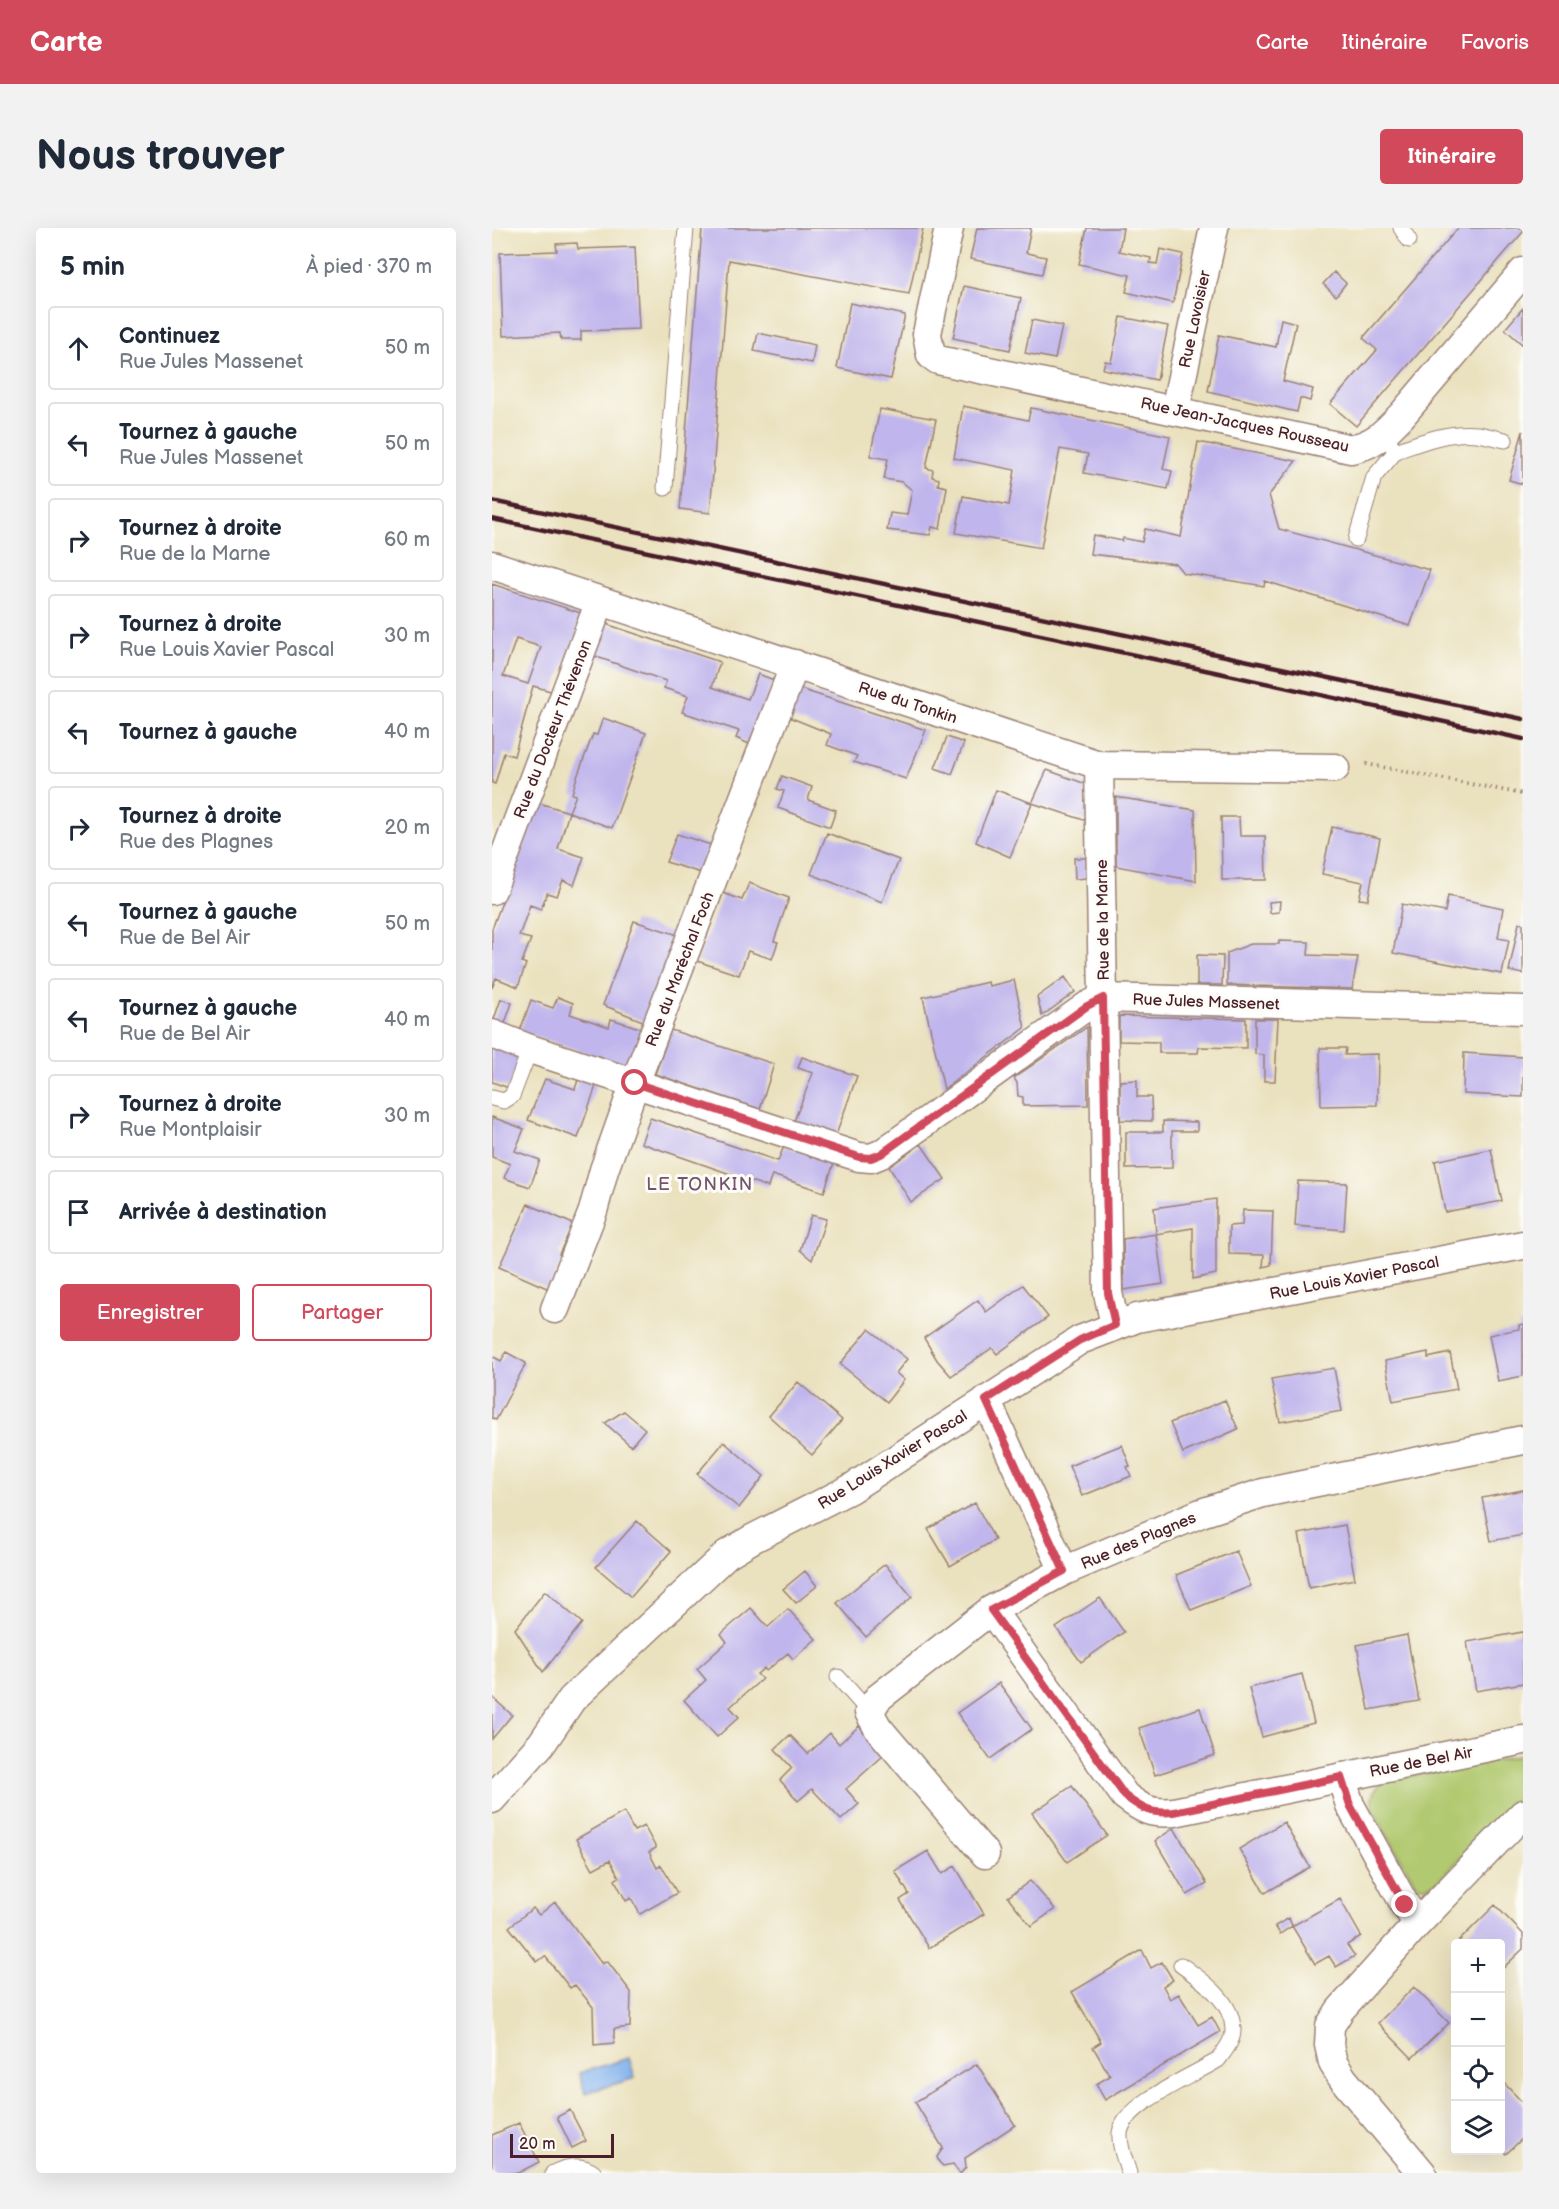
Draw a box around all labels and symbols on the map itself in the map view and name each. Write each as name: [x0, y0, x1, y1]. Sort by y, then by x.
street label: Rue Lavoisier: [1176, 269, 1215, 370]
street label: Rue Jean-Jacques Rousseau: [1139, 394, 1351, 457]
street label: Rue du Docteur Thévenon: [511, 638, 596, 821]
street label: Rue du Tonkin: [856, 679, 959, 728]
street label: Rue de la Marne: [1093, 859, 1114, 981]
street label: Rue du Maréchal Foch: [642, 889, 719, 1050]
street label: Rue Jules Massenet: [1132, 990, 1280, 1015]
route start: [621, 1069, 647, 1095]
district label: LE TONKIN: [646, 1174, 754, 1195]
street label: Rue Louis Xavier Pascal: [1268, 1253, 1441, 1304]
street label: Rue Louis Xavier Pascal: [815, 1407, 971, 1514]
street label: Rue des Plagnes: [1078, 1509, 1199, 1574]
street label: Rue de Bel Air: [1368, 1743, 1475, 1782]
route end: [1391, 1891, 1417, 1917]
scale bar: [510, 2131, 614, 2158]

